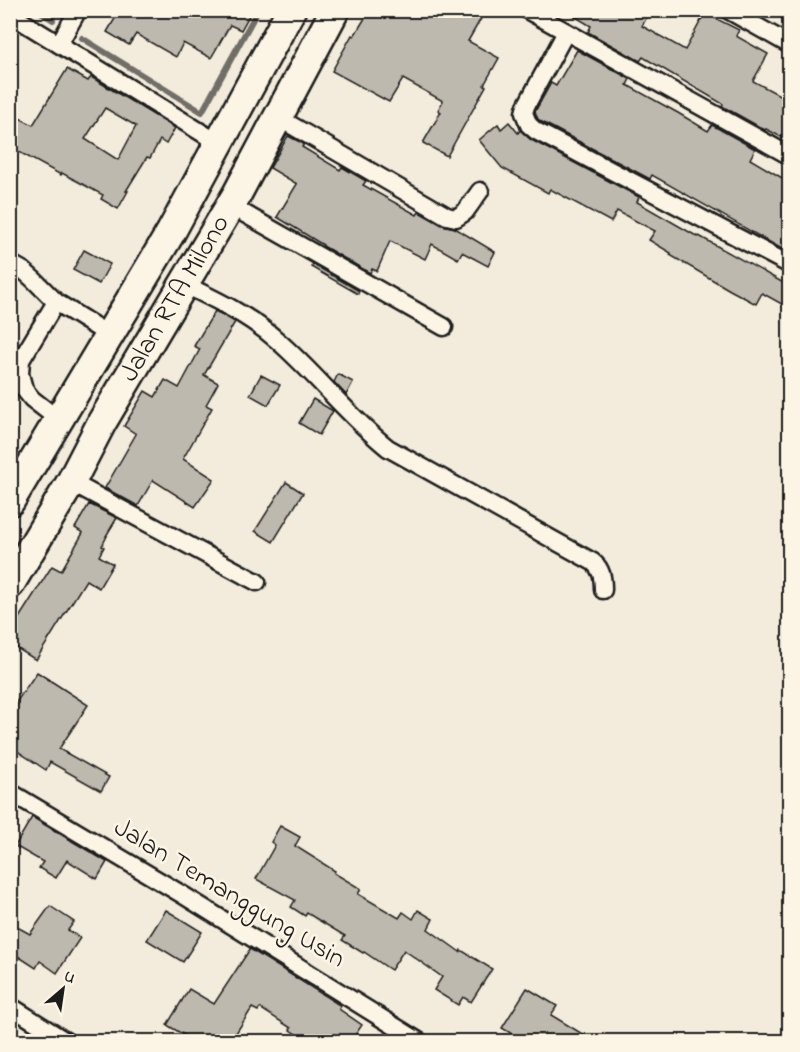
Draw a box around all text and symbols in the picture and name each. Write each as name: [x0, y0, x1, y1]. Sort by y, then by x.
street label: Jalan RTA Milono: [111, 208, 240, 389]
street label: Jalan Temanggung Usin: [106, 809, 352, 979]
north arrow: [33, 959, 93, 1019]
text: U: [59, 965, 80, 991]

